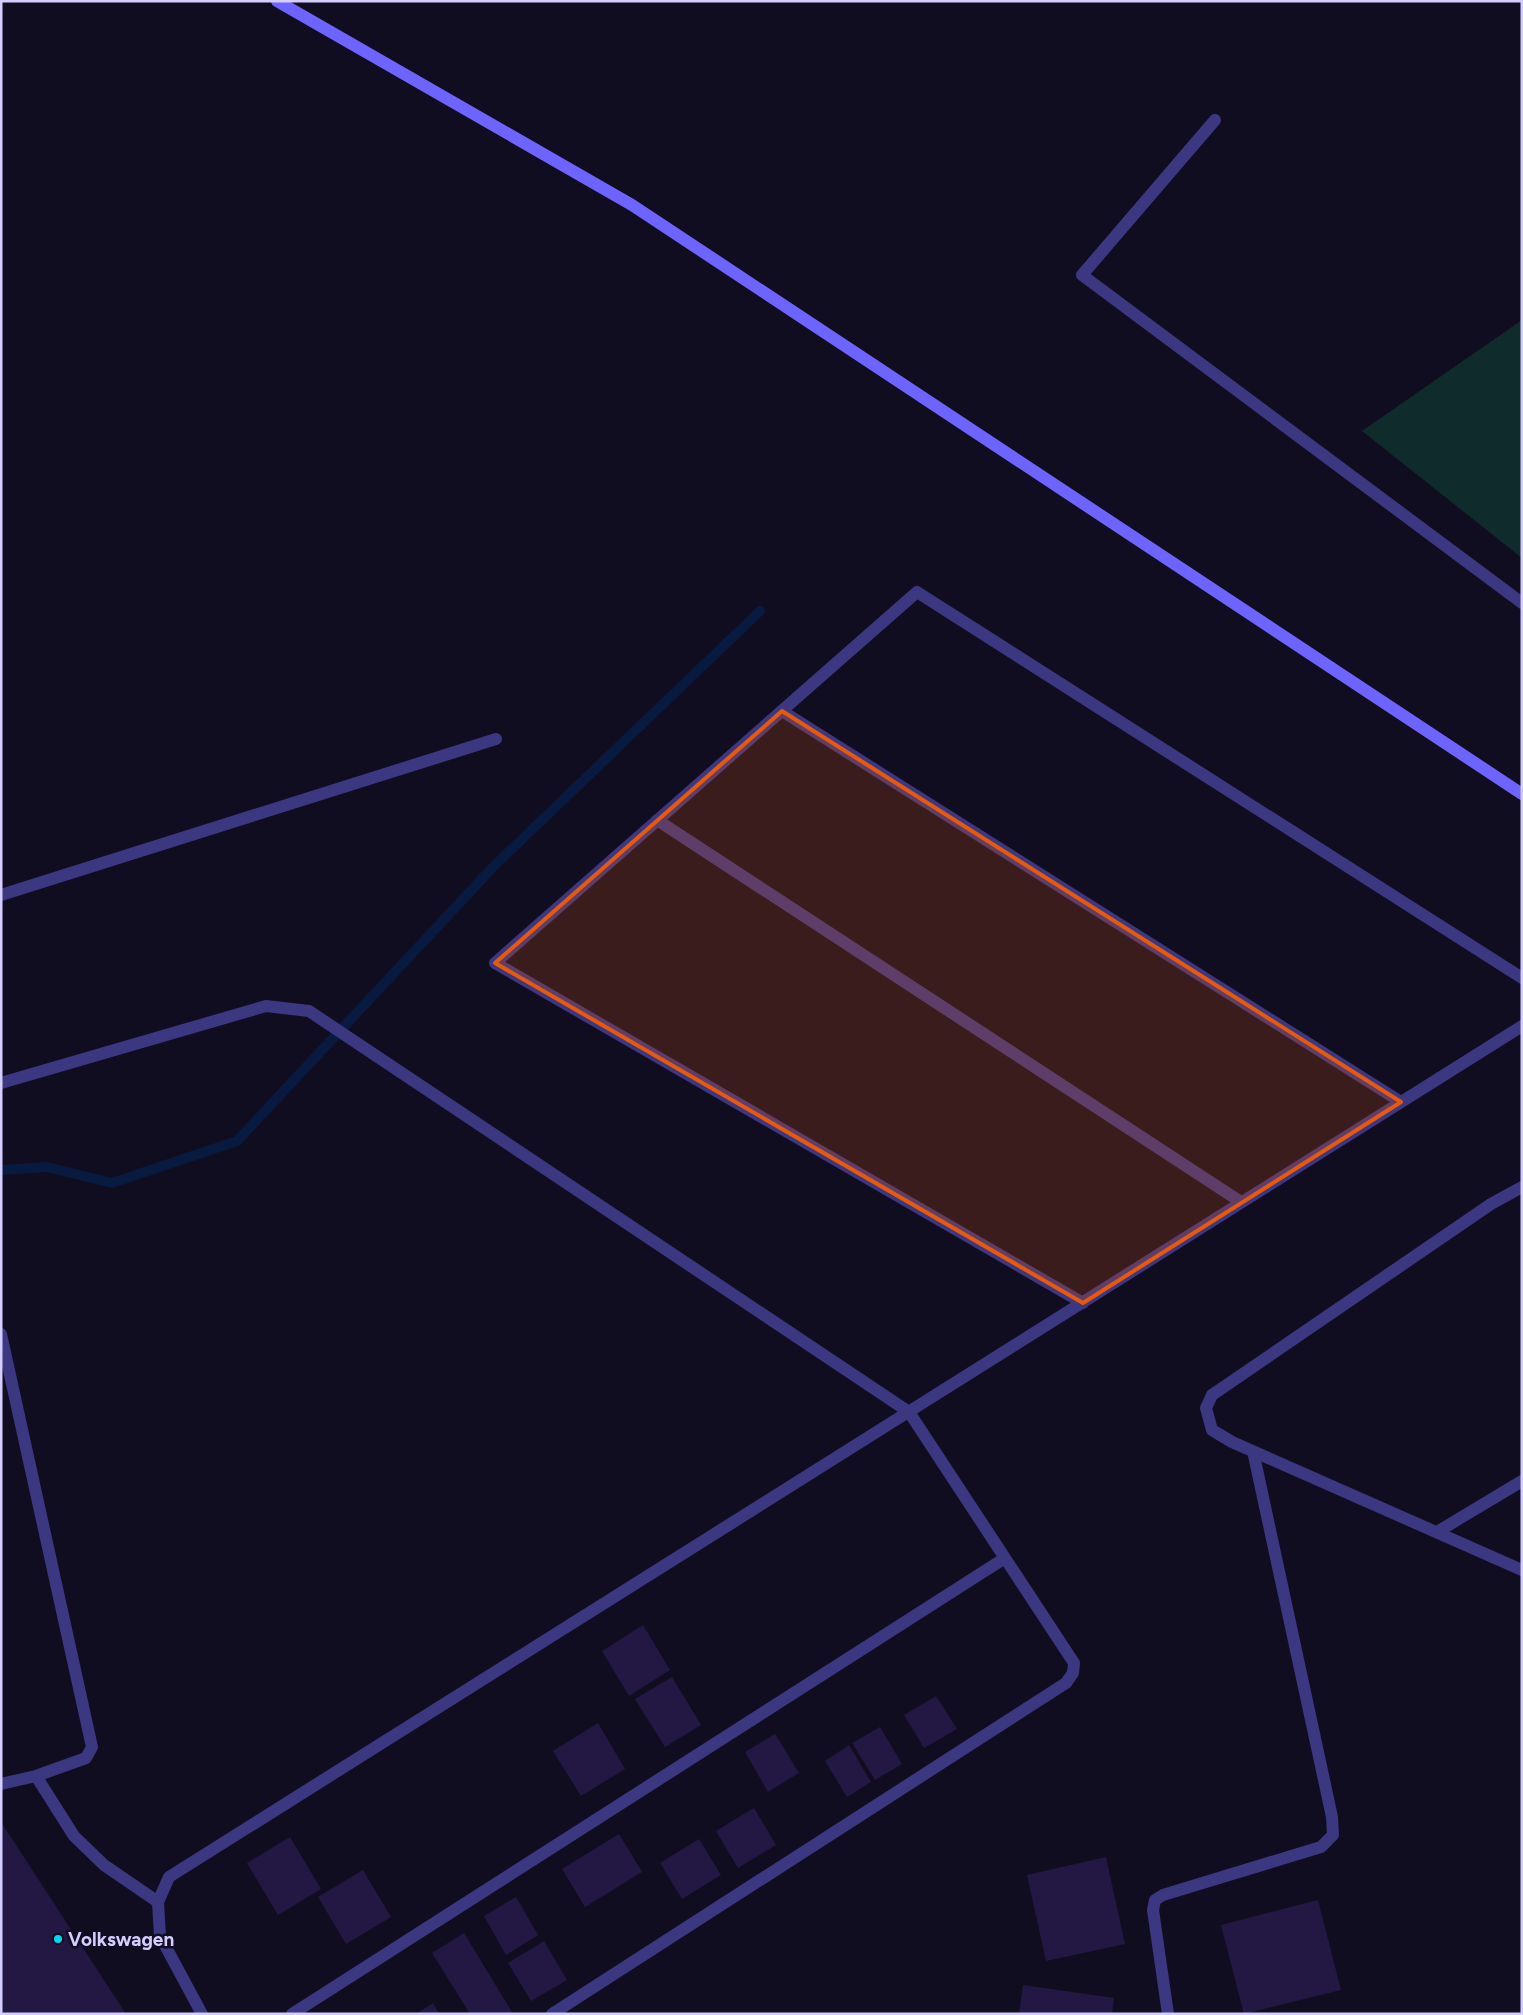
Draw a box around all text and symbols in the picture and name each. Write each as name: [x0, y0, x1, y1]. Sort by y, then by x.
place label: Volkswagen: [68, 1928, 174, 1951]
marker: Volkswagen: [52, 1933, 64, 1945]

